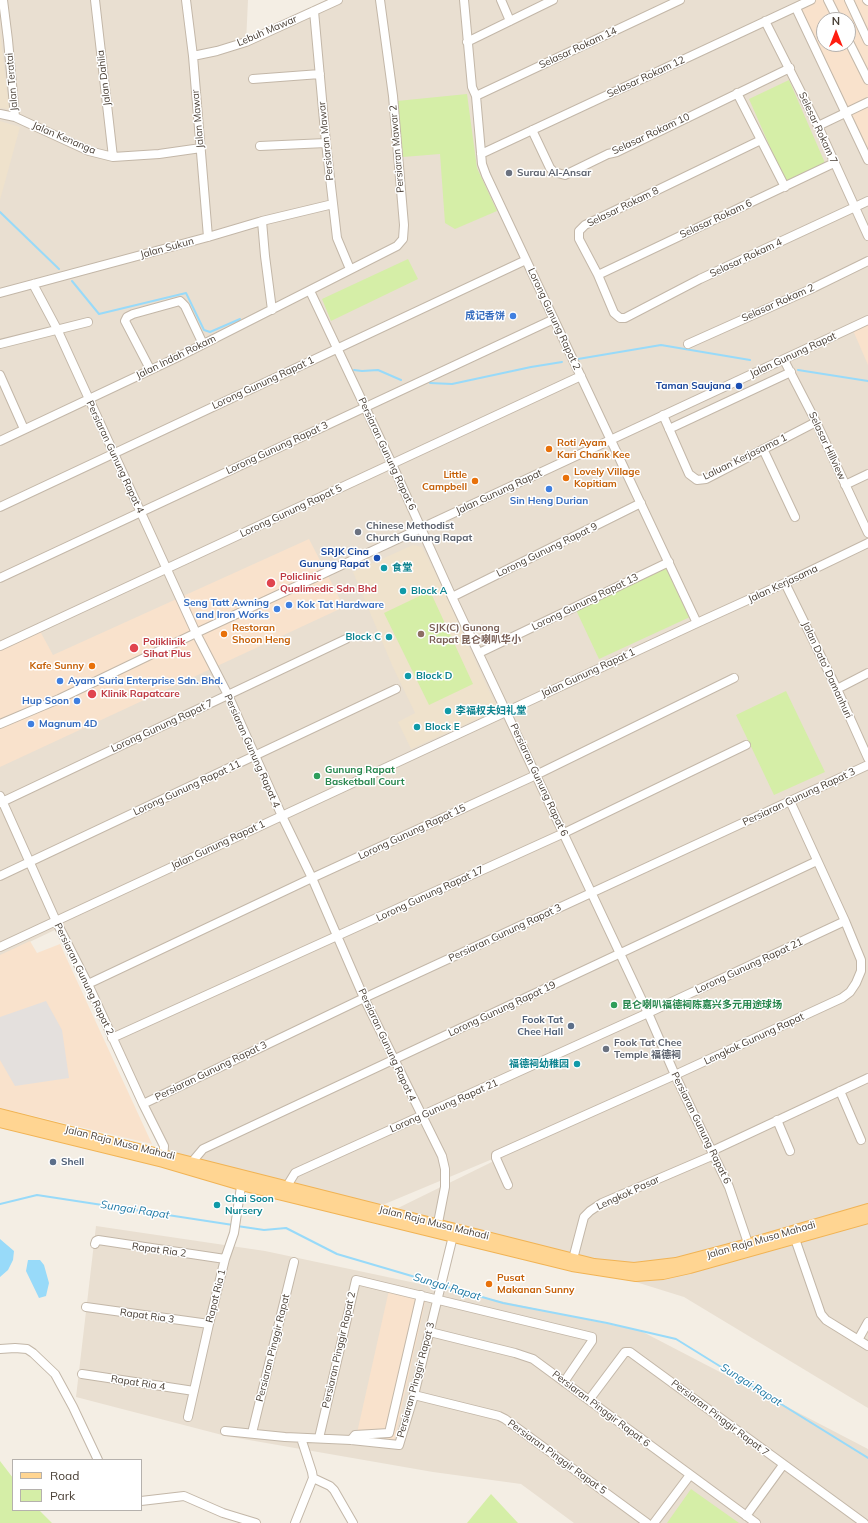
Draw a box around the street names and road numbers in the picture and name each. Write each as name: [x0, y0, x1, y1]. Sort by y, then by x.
street label: Lebuh Mawar: [235, 13, 299, 49]
street label: Selasar Rokam 14: [537, 25, 619, 71]
street label: Jalan Dahlia: [95, 49, 113, 107]
street label: Jalan Teratai: [3, 52, 21, 112]
street label: Selasar Rokam 12: [605, 54, 687, 100]
street label: Jalan Mawar: [189, 89, 207, 149]
street label: Selesar Rokam 7: [796, 90, 840, 166]
street label: Persiaran Mawar: [316, 101, 336, 181]
street label: Persiaran Mawar 2: [387, 105, 407, 193]
street label: Selasar Rokam 10: [610, 111, 692, 157]
street label: Jalan Kenanga: [31, 119, 97, 157]
street label: Selasar Rokam 8: [585, 184, 661, 230]
street label: Selasar Rokam 6: [678, 197, 754, 241]
street label: Jalan Sukun: [139, 235, 195, 261]
street label: Selasar Rokam 4: [708, 236, 784, 280]
street label: Lorong Gunung Rapat 2: [525, 266, 583, 372]
street label: Selasar Rokam 2: [740, 282, 816, 324]
street label: Jalan Gunung Rapat: [748, 330, 838, 380]
street label: Jalan Indah Rokam: [134, 332, 218, 382]
street label: Lorong Gunung Rapat 1: [210, 354, 316, 412]
street label: Persiaran Gunung Rapat 6: [356, 396, 418, 512]
street label: Persiaran Gunung Rapat 4: [84, 399, 146, 515]
street label: Selasar Hillview: [806, 410, 848, 482]
street label: Lorong Gunung Rapat 3: [224, 419, 330, 477]
street label: Laluan Kerjasama 1: [701, 431, 789, 483]
street label: Jalan Gunung Rapat: [454, 467, 544, 517]
street label: Lorong Gunung Rapat 5: [238, 482, 344, 540]
street label: Lorong Gunung Rapat 9: [494, 520, 600, 580]
street label: Jalan Kerjasama: [746, 563, 820, 605]
street label: Lorong Gunung Rapat 13: [530, 571, 640, 633]
street label: Jalan Dato' Damanhuri: [799, 620, 855, 720]
street label: Jalan Gunung Rapat 1: [539, 646, 637, 700]
street label: Persiaran Gunung Rapat 4: [222, 692, 282, 810]
street label: Lorong Gunung Rapat 7: [109, 697, 215, 755]
street label: Persiaran Gunung Rapat 6: [508, 722, 570, 838]
street label: Lorong Gunung Rapat 11: [131, 758, 243, 818]
street label: Persiaran Gunung Rapat 3: [741, 766, 857, 828]
street label: Lorong Gunung Rapat 15: [356, 802, 468, 862]
street label: Jalan Gunung Rapat 1: [169, 818, 267, 872]
street label: Lorong Gunung Rapat 17: [374, 864, 486, 924]
street label: Persiaran Gunung Rapat 3: [447, 902, 563, 964]
street label: Persiaran Gunung Rapat 2: [52, 921, 116, 1037]
street label: Lorong Gunung Rapat 21: [693, 936, 805, 996]
street label: Lorong Gunung Rapat 19: [446, 979, 558, 1039]
street label: Persiaran Gunung Rapat 4: [356, 987, 418, 1103]
street label: Lengkok Gunung Rapat: [702, 1011, 806, 1067]
street label: Persiaran Gunung Rapat 3: [153, 1039, 269, 1103]
street label: Persiaran Gunung Rapat 6: [669, 1070, 733, 1186]
street label: Lorong Gunung Rapat 21: [388, 1077, 500, 1135]
street label: Jalan Raja Musa Mahadi: [64, 1124, 176, 1162]
street label: Lengkok Pasar: [595, 1173, 661, 1213]
street label: Jalan Raja Musa Mahadi: [378, 1204, 490, 1242]
street label: Jalan Raja Musa Mahadi: [705, 1219, 817, 1261]
street label: Rapat Ria 2: [131, 1240, 187, 1260]
street label: Rapat Ria 1: [204, 1268, 228, 1324]
street label: Persiaran Pinggir Rapat 2: [320, 1291, 358, 1409]
street label: Persiaran Pinggir Rapat: [254, 1293, 292, 1403]
street label: Rapat Ria 3: [119, 1306, 175, 1326]
street label: Persiaran Pinggir Rapat 3: [395, 1321, 437, 1439]
street label: Persiaran Pinggir Rapat 6: [550, 1368, 652, 1450]
street label: Rapat Ria 4: [110, 1373, 166, 1393]
street label: Persiaran Pinggir Rapat 7: [669, 1377, 771, 1459]
street label: Persiaran Pinggir Rapat 5: [505, 1417, 609, 1497]

